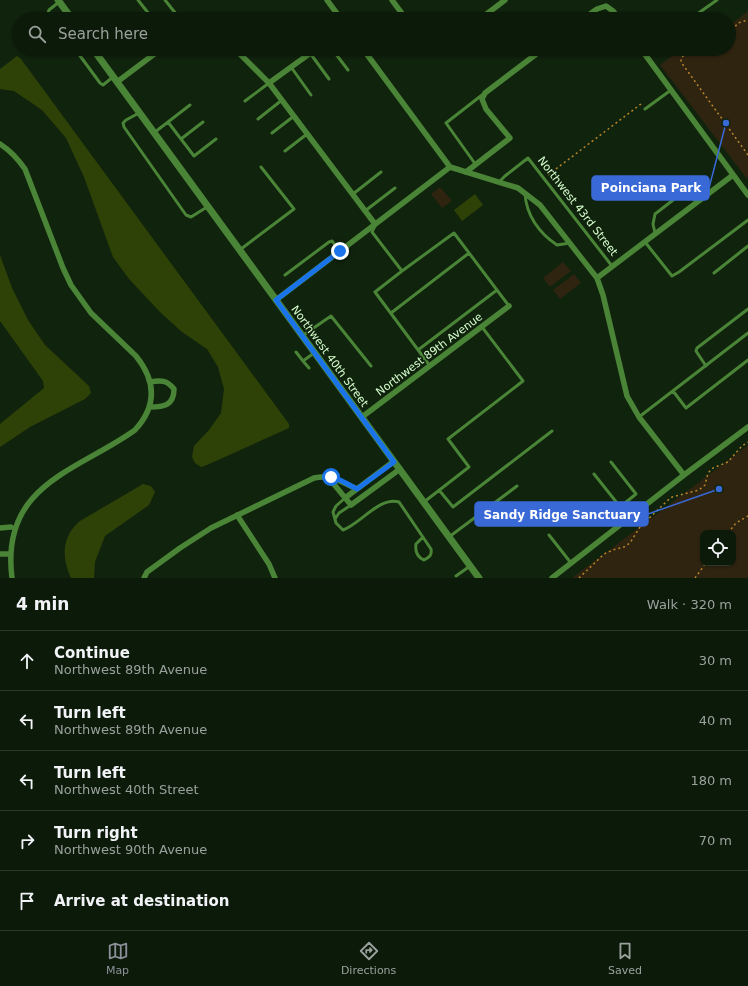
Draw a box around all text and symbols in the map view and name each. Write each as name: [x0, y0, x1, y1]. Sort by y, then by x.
search box: [12, 12, 736, 56]
icon: search: [26, 23, 48, 45]
text: Search here: [58, 25, 148, 43]
street label: Northwest 43rd Street: [535, 154, 621, 259]
callout: Poinciana Park: [592, 176, 709, 200]
text: Poinciana Park: [601, 181, 702, 195]
route end: [331, 242, 349, 260]
street label: Northwest 40th Street: [288, 303, 371, 410]
street label: Northwest 89th Avenue: [374, 310, 485, 399]
route start: [322, 468, 340, 486]
callout: Sandy Ridge Sanctuary: [475, 502, 648, 526]
text: Sandy Ridge Sanctuary: [483, 508, 641, 522]
map controls: [700, 530, 736, 566]
button: locate: [700, 530, 736, 566]
text: 4 min: [16, 594, 69, 614]
text: Walk · 320 m: [647, 597, 732, 612]
text: Continue: [54, 644, 130, 662]
icon: ahead: [16, 650, 38, 672]
text: 30 m: [699, 653, 732, 668]
text: Northwest 89th Avenue: [54, 662, 207, 677]
text: Turn left: [54, 704, 126, 722]
icon: left: [16, 710, 38, 732]
text: 40 m: [699, 713, 732, 728]
text: Northwest 89th Avenue: [54, 722, 207, 737]
text: Turn left: [54, 764, 126, 782]
icon: left: [16, 770, 38, 792]
text: 180 m: [690, 773, 732, 788]
text: Northwest 40th Street: [54, 782, 199, 797]
text: Turn right: [54, 824, 138, 842]
icon: right: [16, 830, 38, 852]
text: 70 m: [699, 833, 732, 848]
text: Northwest 90th Avenue: [54, 842, 207, 857]
icon: arrive: [16, 890, 38, 912]
text: Arrive at destination: [54, 892, 229, 910]
tab: Map: [106, 940, 129, 977]
tab: Directions: [341, 940, 396, 977]
tab: Saved: [608, 940, 642, 977]

